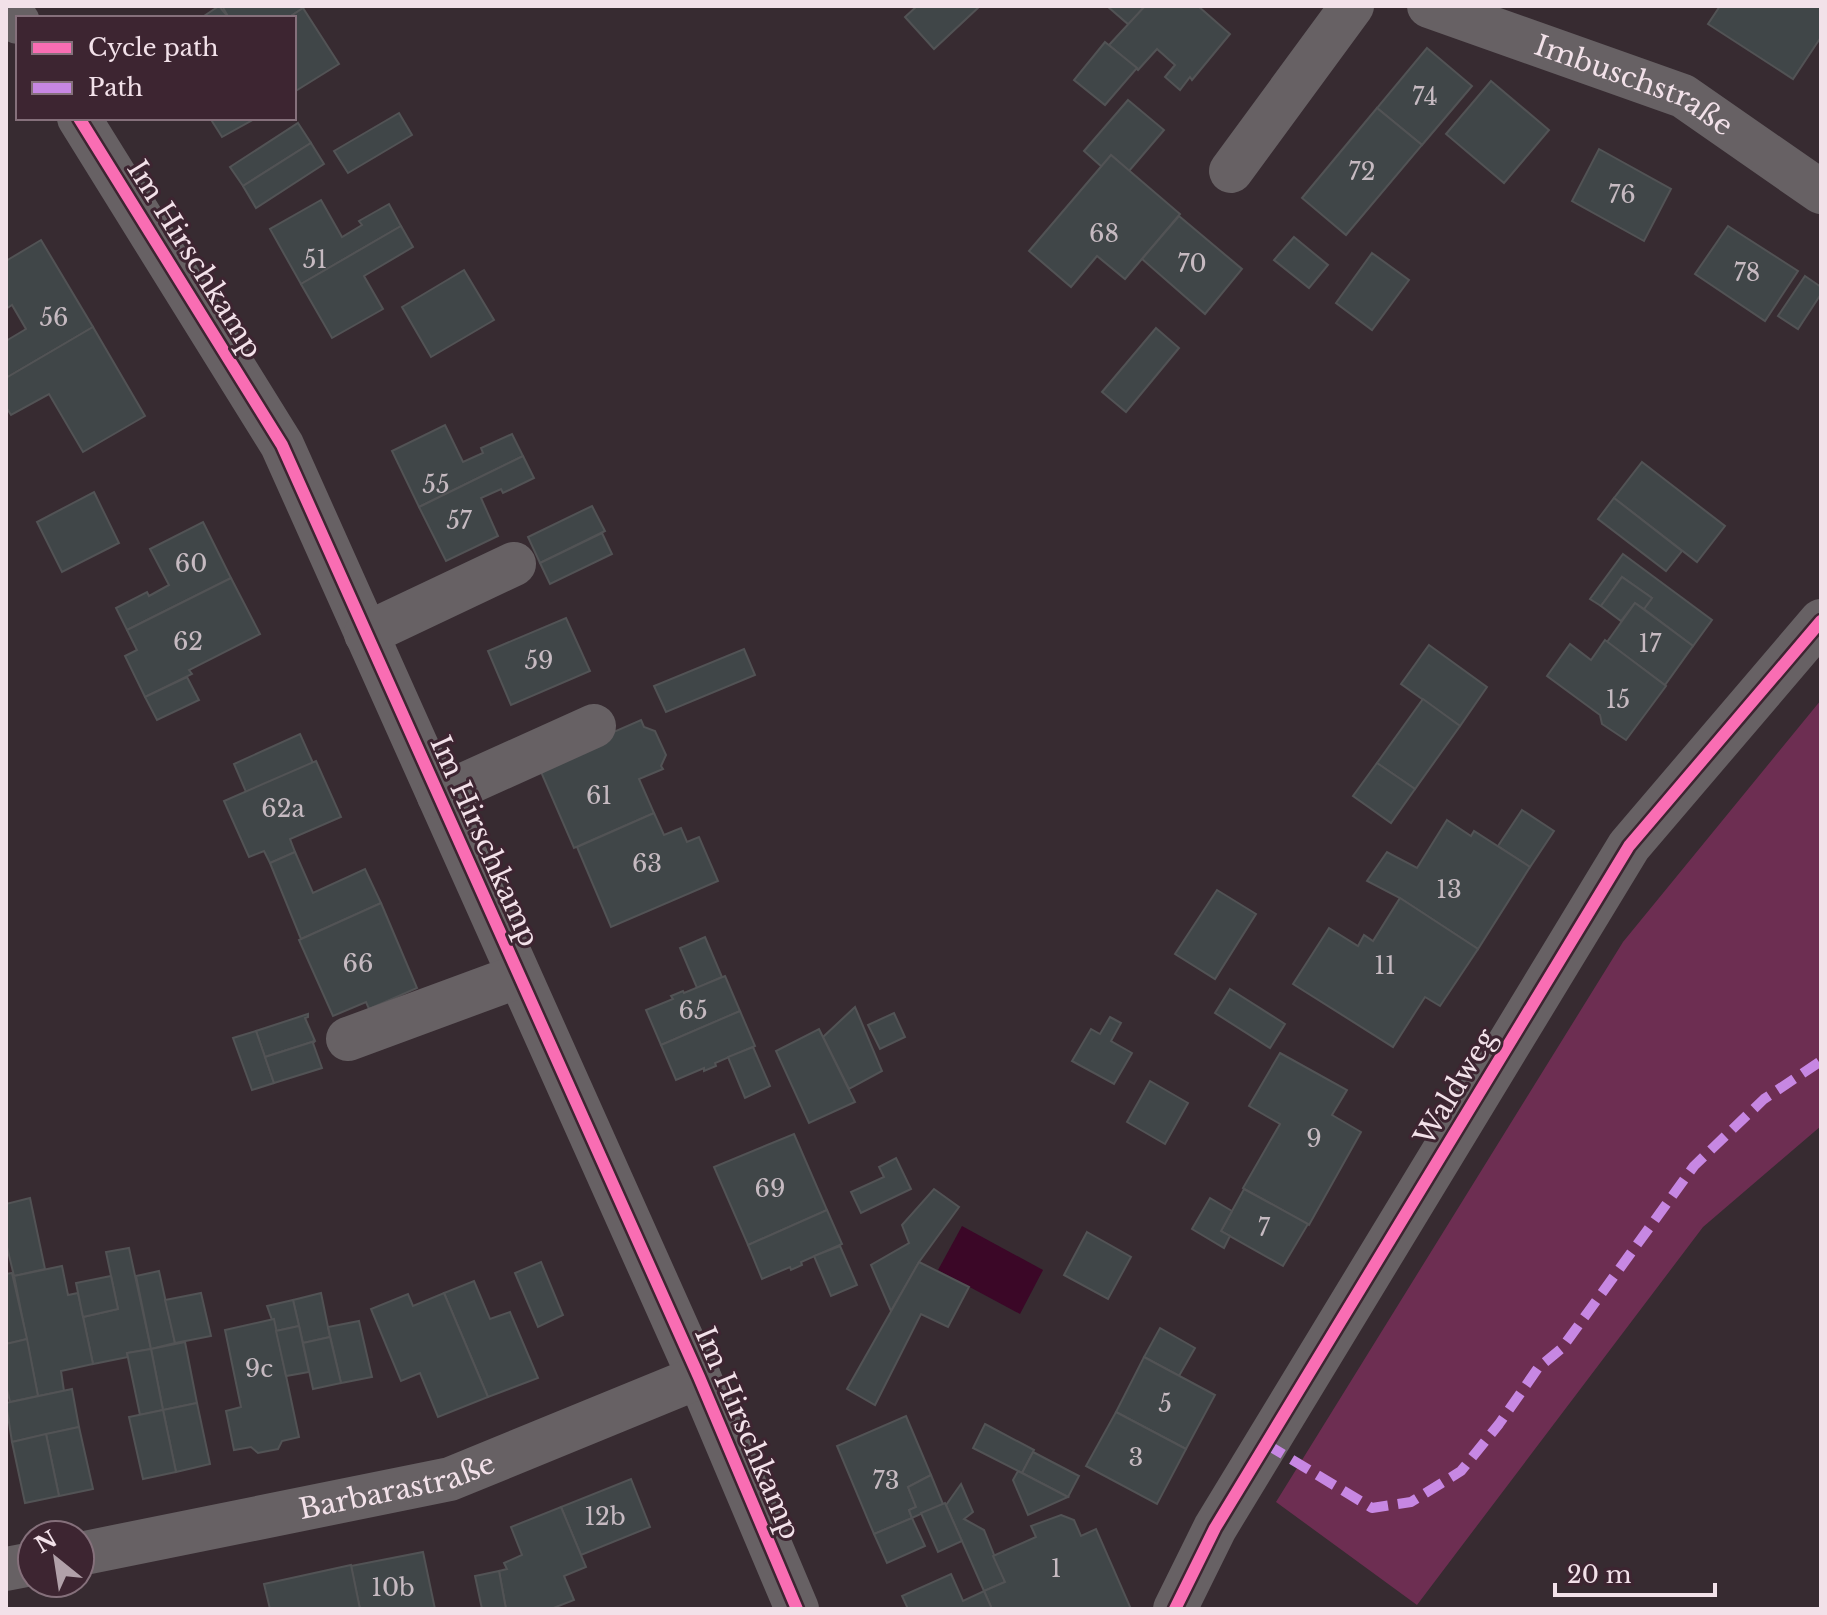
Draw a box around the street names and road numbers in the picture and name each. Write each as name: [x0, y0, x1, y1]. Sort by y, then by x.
street label: Imbuschstraße: [1530, 28, 1740, 143]
street label: Im Hirschkamp: [120, 154, 270, 365]
street label: Im Hirschkamp: [422, 730, 547, 952]
street label: Waldweg: [1406, 1021, 1505, 1153]
street label: Im Hirschkamp: [687, 1322, 808, 1545]
street label: Barbarastraße: [296, 1446, 500, 1527]

